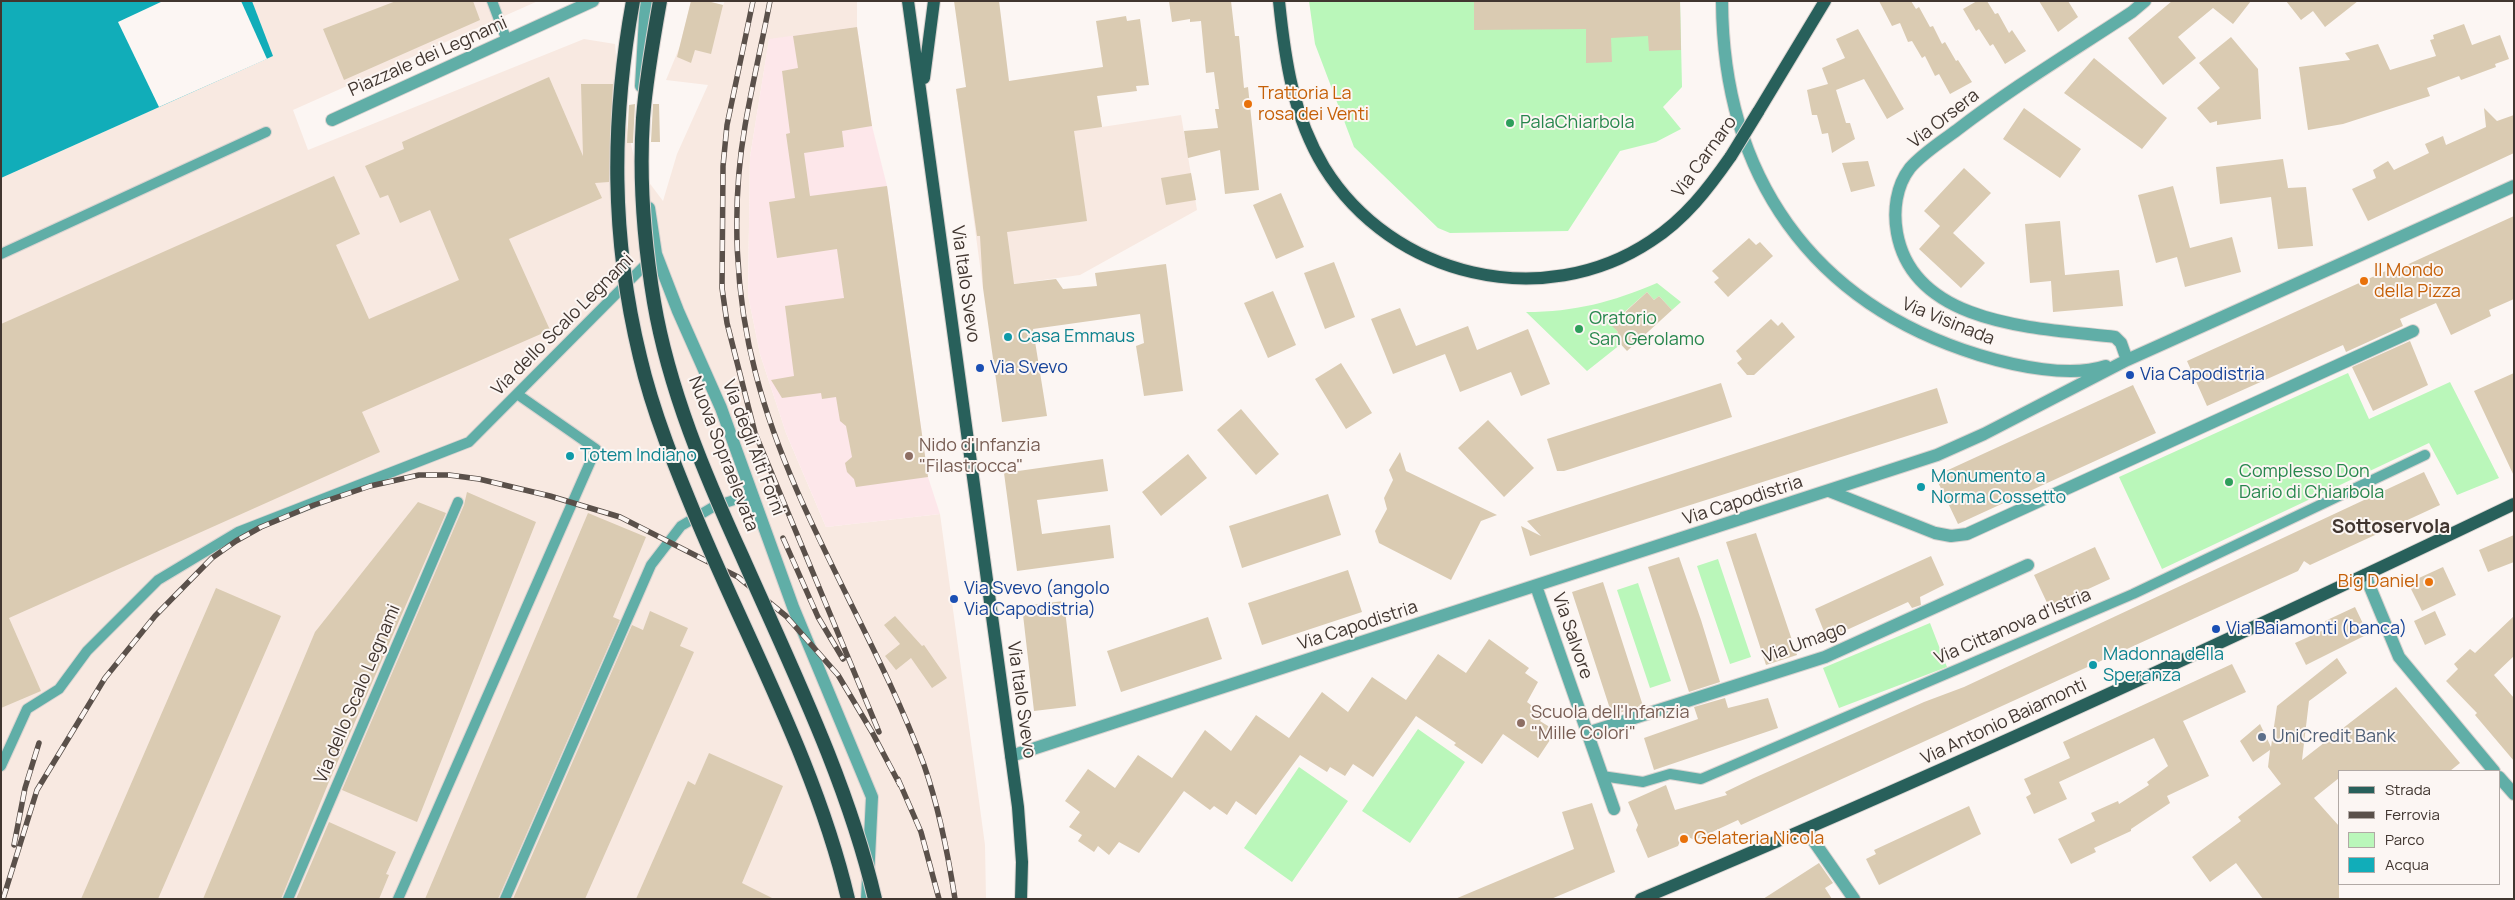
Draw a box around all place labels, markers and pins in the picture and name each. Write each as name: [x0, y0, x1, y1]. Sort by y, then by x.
place label: Trattoria La rosa dei Venti: [1258, 83, 1369, 126]
marker: Trattoria La rosa dei Venti: [1242, 98, 1254, 110]
place label: PalaChiarbola: [1520, 112, 1634, 134]
marker: PalaChiarbola: [1504, 117, 1516, 129]
place label: Il Mondo della Pizza: [2374, 260, 2461, 302]
marker: Il Mondo della Pizza: [2358, 275, 2370, 287]
place label: Oratorio San Gerolamo: [1589, 308, 1705, 350]
marker: Oratorio San Gerolamo: [1573, 323, 1585, 335]
place label: Casa Emmaus: [1018, 326, 1135, 348]
marker: Casa Emmaus: [1002, 331, 1014, 343]
place label: Via Svevo: [990, 357, 1068, 379]
marker: Via Svevo: [974, 362, 986, 374]
place label: Via Capodistria: [2140, 364, 2265, 386]
marker: Via Capodistria: [2124, 369, 2136, 381]
place label: Nido d'Infanzia "Filastrocca": [919, 435, 1040, 478]
place label: Totem Indiano: [580, 445, 697, 467]
marker: Totem Indiano: [564, 450, 576, 462]
marker: Nido d'Infanzia "Filastrocca": [903, 450, 915, 462]
place label: Complesso Don Dario di Chiarbola: [2239, 461, 2384, 504]
place label: Monumento a Norma Cossetto: [1931, 466, 2066, 508]
marker: Complesso Don Dario di Chiarbola: [2223, 476, 2235, 488]
marker: Monumento a Norma Cossetto: [1915, 481, 1927, 493]
place label: Big Daniel: [2338, 571, 2419, 593]
marker: Big Daniel: [2423, 576, 2435, 588]
place label: Via Svevo (angolo Via Capodistria): [964, 578, 1110, 620]
marker: Via Svevo (angolo Via Capodistria): [948, 593, 960, 605]
place label: Via Baiamonti (banca): [2226, 618, 2407, 640]
marker: Via Baiamonti (banca): [2210, 623, 2222, 635]
place label: Madonna della Speranza: [2103, 644, 2224, 686]
marker: Madonna della Speranza: [2087, 659, 2099, 671]
place label: Scuola dell'Infanzia "Mille Colori": [1531, 702, 1690, 744]
marker: Scuola dell'Infanzia "Mille Colori": [1515, 717, 1527, 729]
place label: UniCredit Bank: [2272, 726, 2396, 748]
marker: UniCredit Bank: [2256, 731, 2268, 743]
place label: Gelateria Nicola: [1694, 828, 1824, 850]
marker: Gelateria Nicola: [1678, 833, 1690, 845]

